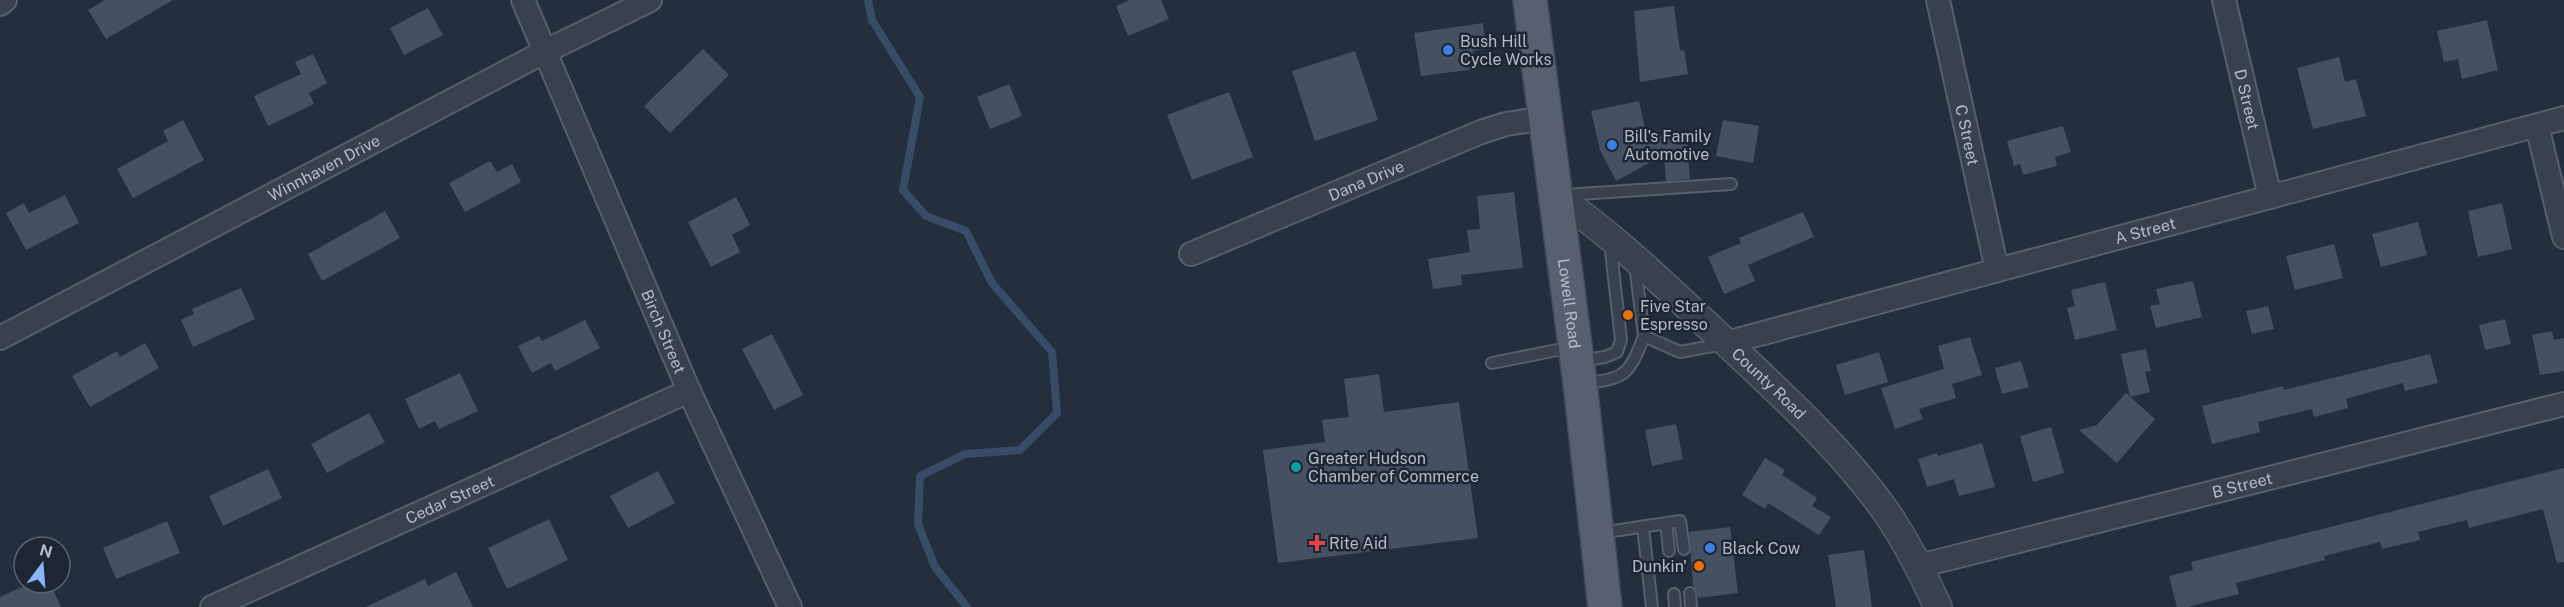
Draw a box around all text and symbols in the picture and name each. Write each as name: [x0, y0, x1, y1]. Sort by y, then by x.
place label: Bush Hill Cycle Works: [1460, 32, 1552, 69]
marker: Bush Hill Cycle Works: [1441, 43, 1455, 57]
street label: D Street: [2230, 67, 2263, 132]
street label: C Street: [1951, 103, 1983, 167]
place label: Bill's Family Automotive: [1624, 127, 1712, 164]
street label: Winnhaven Drive: [265, 131, 384, 205]
marker: Bill's Family Automotive: [1605, 138, 1619, 152]
street label: Dana Drive: [1326, 156, 1407, 205]
street label: A Street: [2113, 214, 2178, 248]
street label: Lowell Road: [1554, 257, 1584, 350]
street label: Birch Street: [637, 287, 689, 376]
place label: Five Star Espresso: [1640, 297, 1708, 334]
marker: Five Star Espresso: [1621, 308, 1635, 322]
street label: County Road: [1728, 344, 1810, 423]
place label: Greater Hudson Chamber of Commerce: [1308, 449, 1479, 486]
marker: Greater Hudson Chamber of Commerce: [1289, 460, 1303, 474]
street label: B Street: [2210, 469, 2274, 502]
street label: Cedar Street: [403, 471, 497, 528]
place label: Rite Aid: [1329, 534, 1387, 553]
north arrow: [12, 535, 72, 595]
marker: Rite Aid: [1310, 536, 1324, 550]
place label: Black Cow: [1722, 539, 1801, 558]
text: N: [37, 540, 55, 562]
marker: Black Cow: [1703, 541, 1717, 555]
place label: Dunkin': [1632, 557, 1687, 576]
marker: Dunkin': [1692, 559, 1706, 573]

